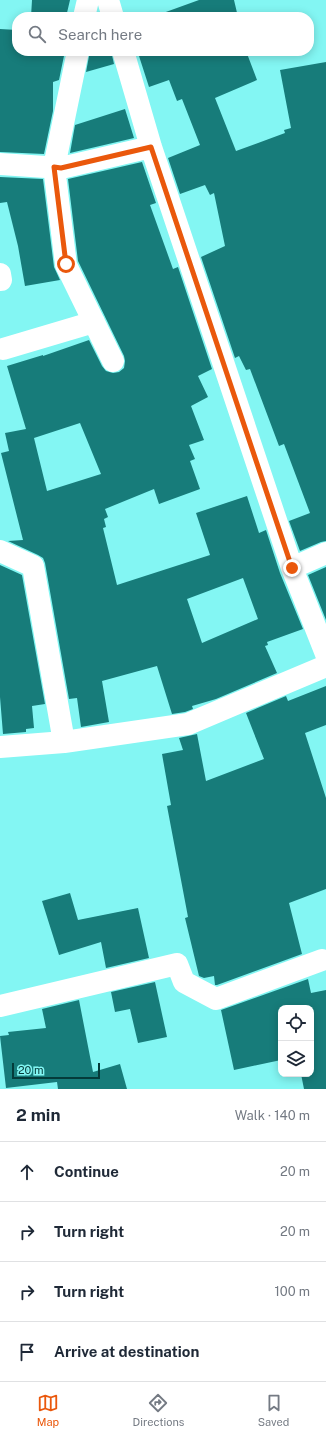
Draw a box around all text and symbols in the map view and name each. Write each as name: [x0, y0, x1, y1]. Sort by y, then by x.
search box: [12, 12, 314, 56]
icon: search: [26, 23, 48, 45]
text: Search here: [58, 26, 142, 43]
route start: [57, 255, 75, 273]
route end: [283, 559, 301, 577]
map controls: [278, 1005, 314, 1077]
button: locate: [278, 1005, 314, 1041]
button: layers: [278, 1041, 314, 1077]
scale bar: [12, 1061, 100, 1080]
text: 20 m: [18, 1064, 43, 1076]
text: 2 min: [16, 1105, 61, 1125]
text: Walk · 140 m: [235, 1108, 310, 1123]
icon: ahead: [16, 1161, 38, 1183]
text: Continue: [54, 1163, 119, 1180]
text: 20 m: [280, 1164, 310, 1179]
icon: right: [16, 1221, 38, 1243]
text: Turn right: [54, 1223, 124, 1240]
text: 20 m: [280, 1224, 310, 1239]
icon: right: [16, 1281, 38, 1303]
text: Turn right: [54, 1283, 124, 1300]
text: 100 m: [274, 1284, 310, 1299]
icon: arrive: [16, 1341, 38, 1363]
text: Arrive at destination: [54, 1343, 199, 1360]
tab: Map: [37, 1392, 59, 1428]
tab: Directions: [133, 1392, 184, 1428]
tab: Saved: [258, 1392, 289, 1428]

